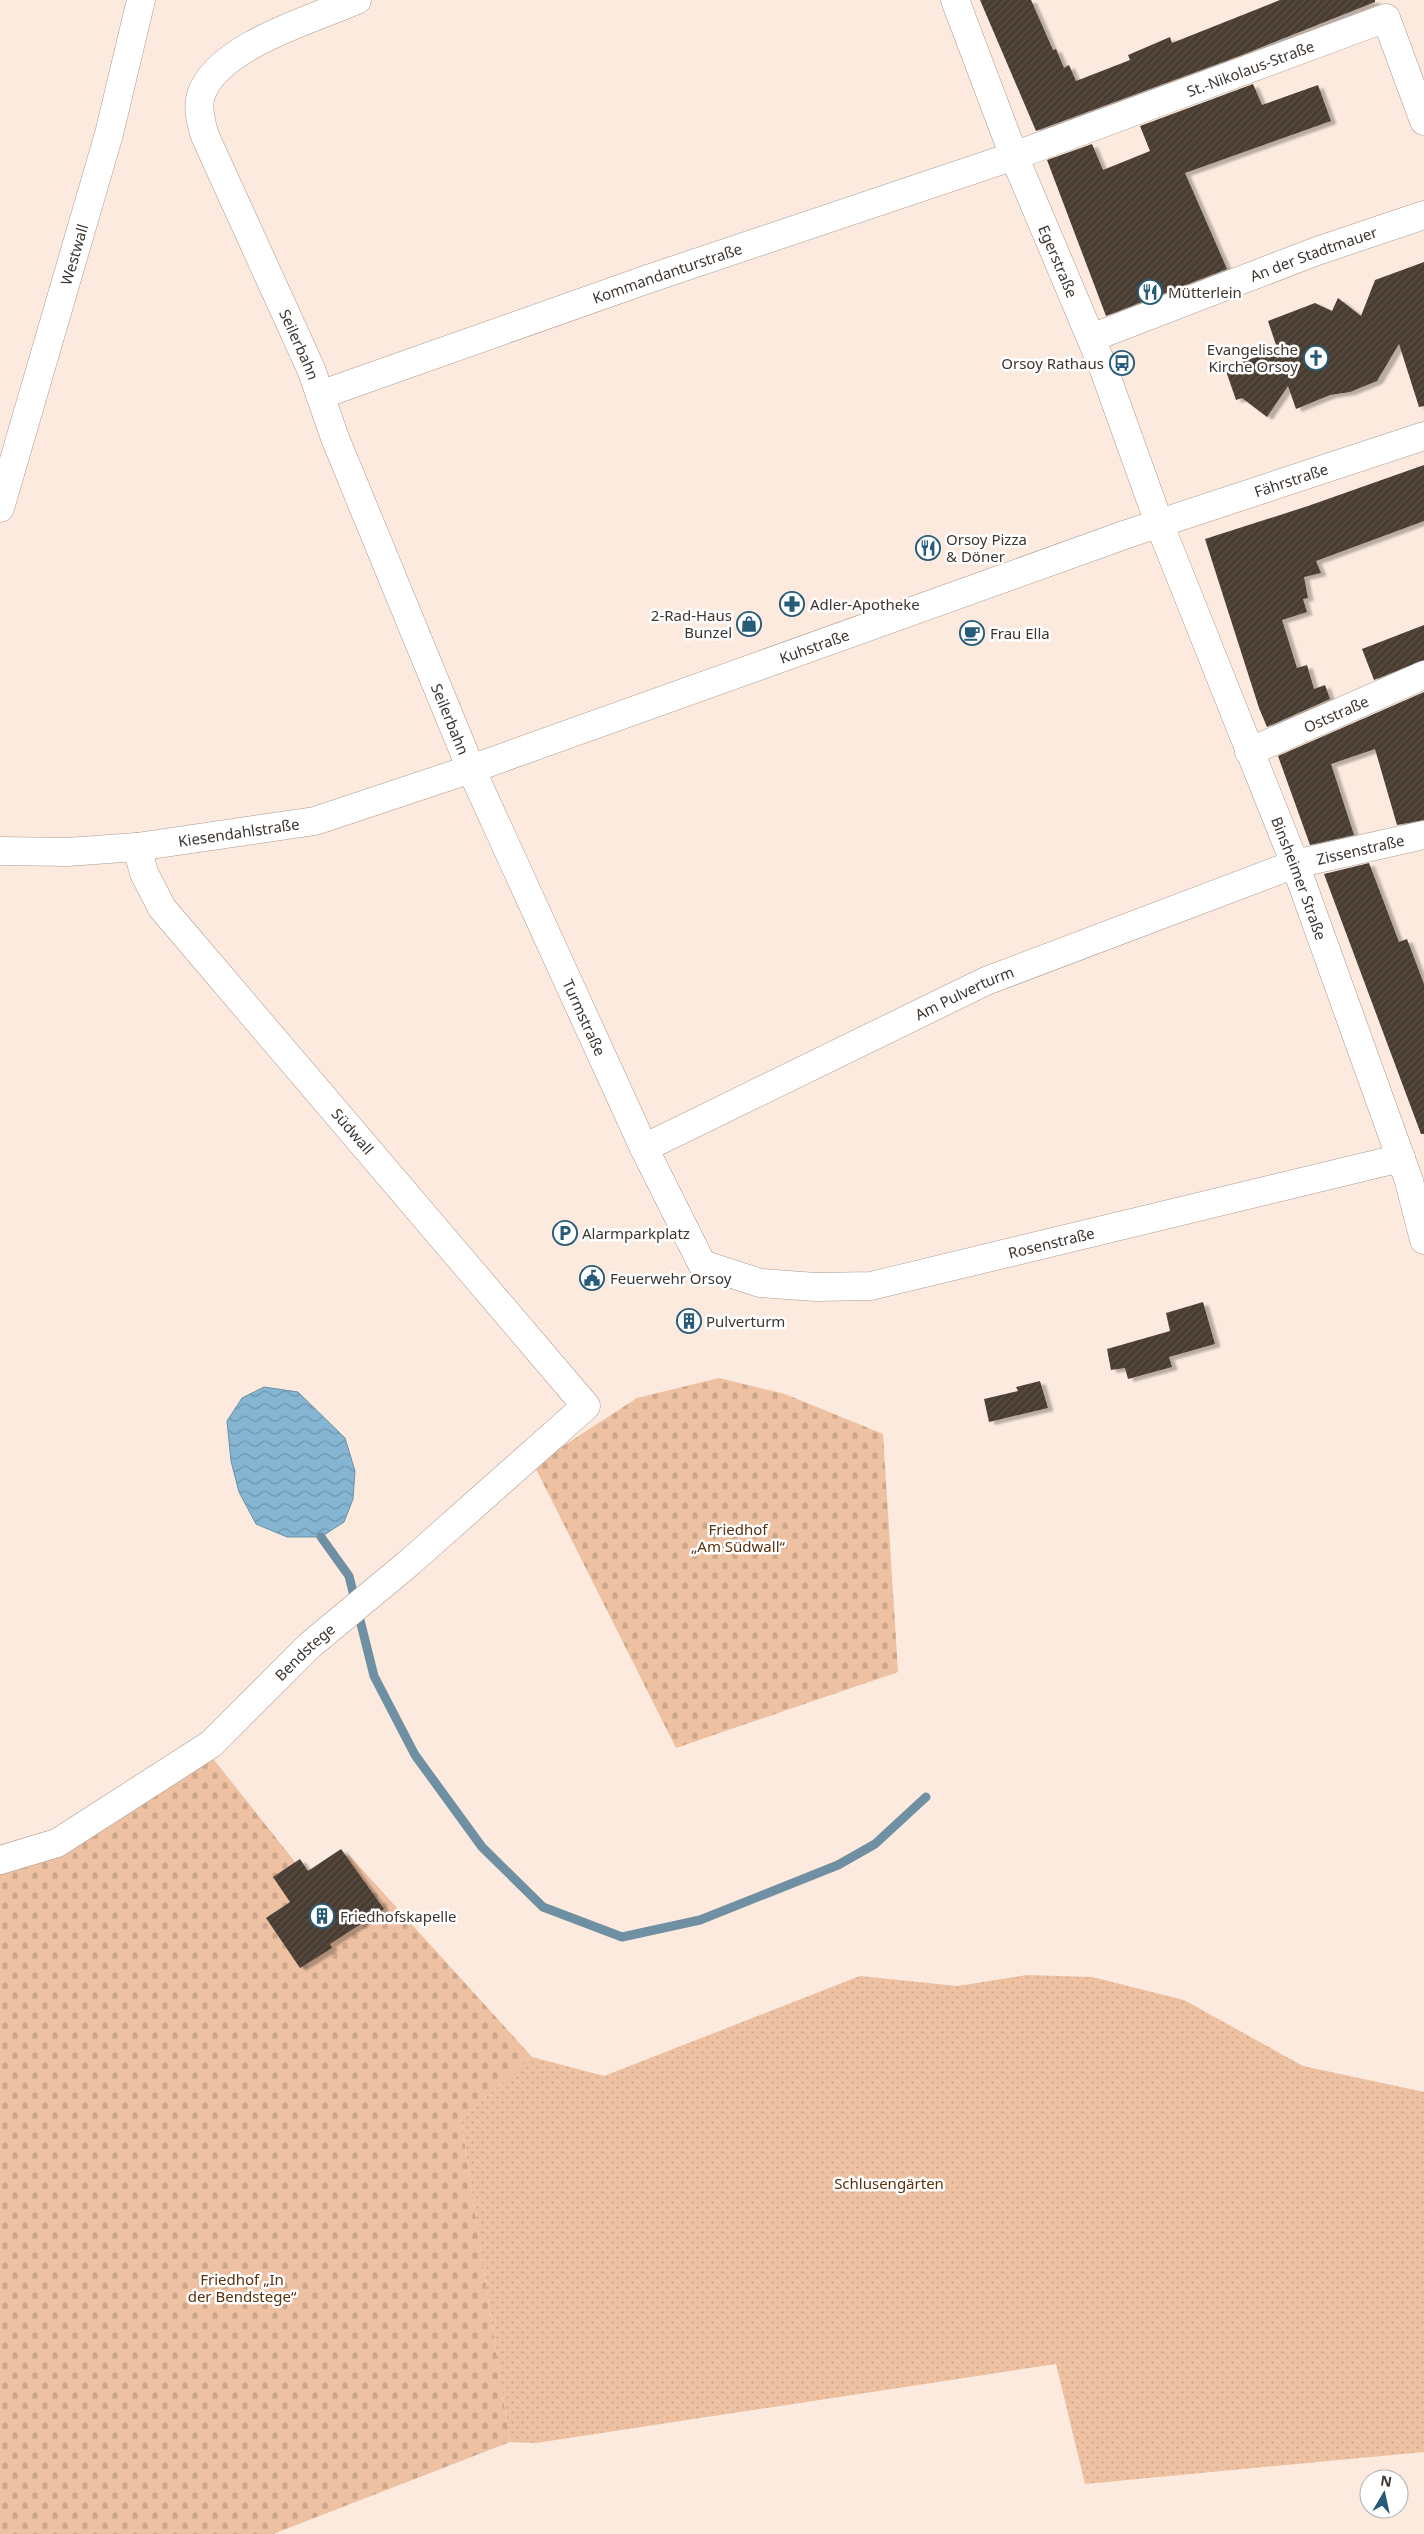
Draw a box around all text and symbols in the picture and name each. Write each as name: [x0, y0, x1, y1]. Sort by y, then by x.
street label: St.-Nikolaus-Straße: [1184, 36, 1317, 101]
street label: Westwall: [55, 222, 92, 287]
street label: Egerstraße: [1034, 222, 1083, 301]
street label: An der Stadtmauer: [1247, 222, 1380, 286]
street label: Kommandanturstraße: [590, 238, 745, 308]
restaurant icon: Mütterlein: [1137, 279, 1163, 305]
place label: Mütterlein: [1168, 282, 1242, 302]
street label: Seilerbahn: [275, 306, 324, 382]
place label: Evangelische Kirche Orsoy: [1207, 339, 1298, 376]
church icon: Evangelische Kirche Orsoy: [1303, 345, 1329, 371]
bus stop icon: Orsoy Rathaus: [1109, 350, 1135, 376]
place label: Orsoy Rathaus: [1001, 353, 1104, 373]
street label: Fährstraße: [1251, 458, 1330, 501]
place label: Orsoy Pizza & Döner: [946, 529, 1027, 566]
restaurant icon: Orsoy Pizza & Döner: [915, 535, 941, 561]
pharmacy icon: Adler-Apotheke: [779, 591, 805, 617]
place label: Adler-Apotheke: [810, 594, 920, 614]
place label: 2-Rad-Haus Bunzel: [651, 605, 732, 642]
shop icon: 2-Rad-Haus Bunzel: [736, 611, 762, 637]
cafe icon: Frau Ella: [959, 620, 985, 646]
place label: Frau Ella: [990, 623, 1050, 643]
street label: Kuhstraße: [777, 624, 852, 668]
street label: Seilerbahn: [427, 680, 474, 758]
street label: Oststraße: [1300, 691, 1372, 737]
street label: Kiesendahlstraße: [177, 813, 301, 851]
street label: Binsheimer Straße: [1267, 814, 1331, 943]
street label: Zissenstraße: [1315, 830, 1406, 869]
street label: Am Pulverturm: [911, 961, 1017, 1024]
street label: Turmstraße: [558, 976, 610, 1059]
street label: Südwall: [328, 1104, 378, 1158]
parking icon: Alarmparkplatz: [552, 1220, 578, 1246]
street label: Rosenstraße: [1006, 1222, 1097, 1263]
place label: Alarmparkplatz: [582, 1223, 690, 1243]
public building icon: Feuerwehr Orsoy: [579, 1265, 605, 1291]
place label: Feuerwehr Orsoy: [610, 1268, 732, 1288]
building icon: Pulverturm: [676, 1308, 702, 1334]
place label: Pulverturm: [706, 1311, 785, 1331]
park label: Friedhof „Am Südwall“: [691, 1519, 786, 1556]
street label: Bendstege: [270, 1619, 339, 1685]
building icon: Friedhofskapelle: [309, 1903, 335, 1929]
place label: Friedhofskapelle: [340, 1906, 457, 1926]
park label: Schlusengärten: [834, 2173, 944, 2193]
park label: Friedhof „In der Bendstege“: [188, 2269, 297, 2306]
north arrow: [1359, 2469, 1409, 2519]
text: N: [1379, 2470, 1393, 2491]

